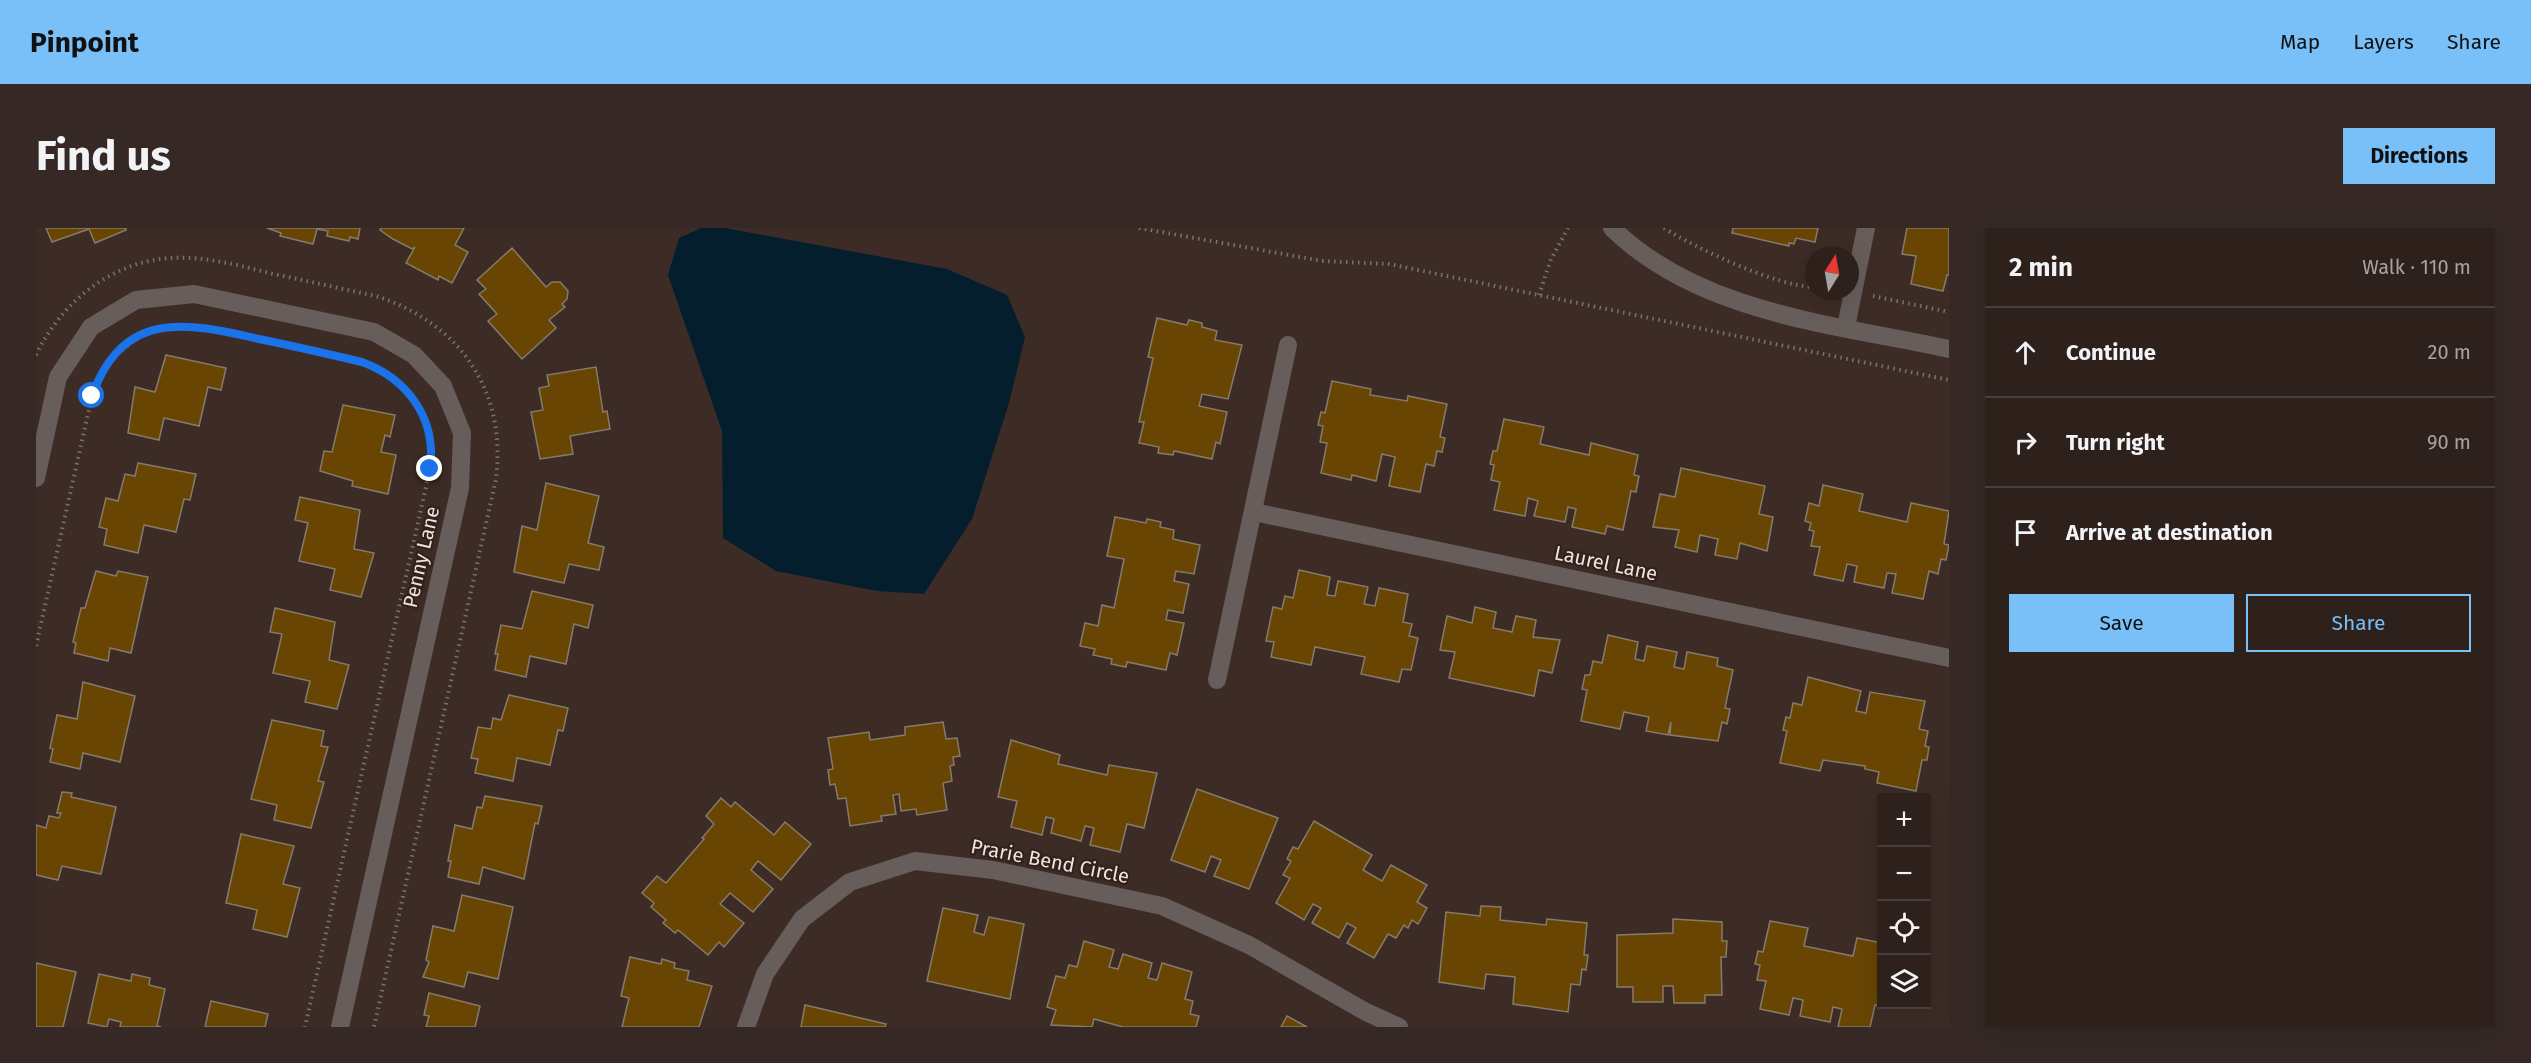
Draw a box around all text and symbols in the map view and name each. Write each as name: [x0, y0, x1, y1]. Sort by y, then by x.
text: Pinpoint: [30, 26, 139, 59]
text: Map: [2280, 29, 2320, 55]
text: Layers: [2353, 29, 2414, 55]
text: Share: [2447, 29, 2501, 55]
button: Directions: [2343, 128, 2495, 184]
text: Find us: [36, 131, 171, 181]
north arrow: [1805, 246, 1859, 300]
text: 2 min: [2009, 252, 2073, 283]
text: Walk · 110 m: [2362, 255, 2471, 279]
icon: ahead: [2009, 336, 2042, 369]
text: Continue: [2066, 339, 2156, 366]
text: 20 m: [2428, 340, 2471, 364]
route start: [78, 382, 104, 408]
icon: right: [2009, 426, 2042, 459]
text: Turn right: [2066, 429, 2165, 456]
text: 90 m: [2427, 430, 2471, 454]
route end: [416, 455, 442, 481]
street label: Penny Lane: [398, 504, 444, 610]
icon: arrive: [2009, 516, 2042, 549]
text: Arrive at destination: [2066, 519, 2273, 546]
street label: Laurel Lane: [1552, 540, 1660, 586]
button: Save: [2009, 594, 2234, 652]
button: Share: [2246, 594, 2471, 652]
map controls: [1877, 793, 1931, 1009]
button: +: [1877, 793, 1931, 847]
street label: Prarie Bend Circle: [969, 834, 1131, 888]
button: −: [1877, 847, 1931, 901]
button: locate: [1877, 901, 1931, 955]
button: layers: [1877, 955, 1931, 1009]

